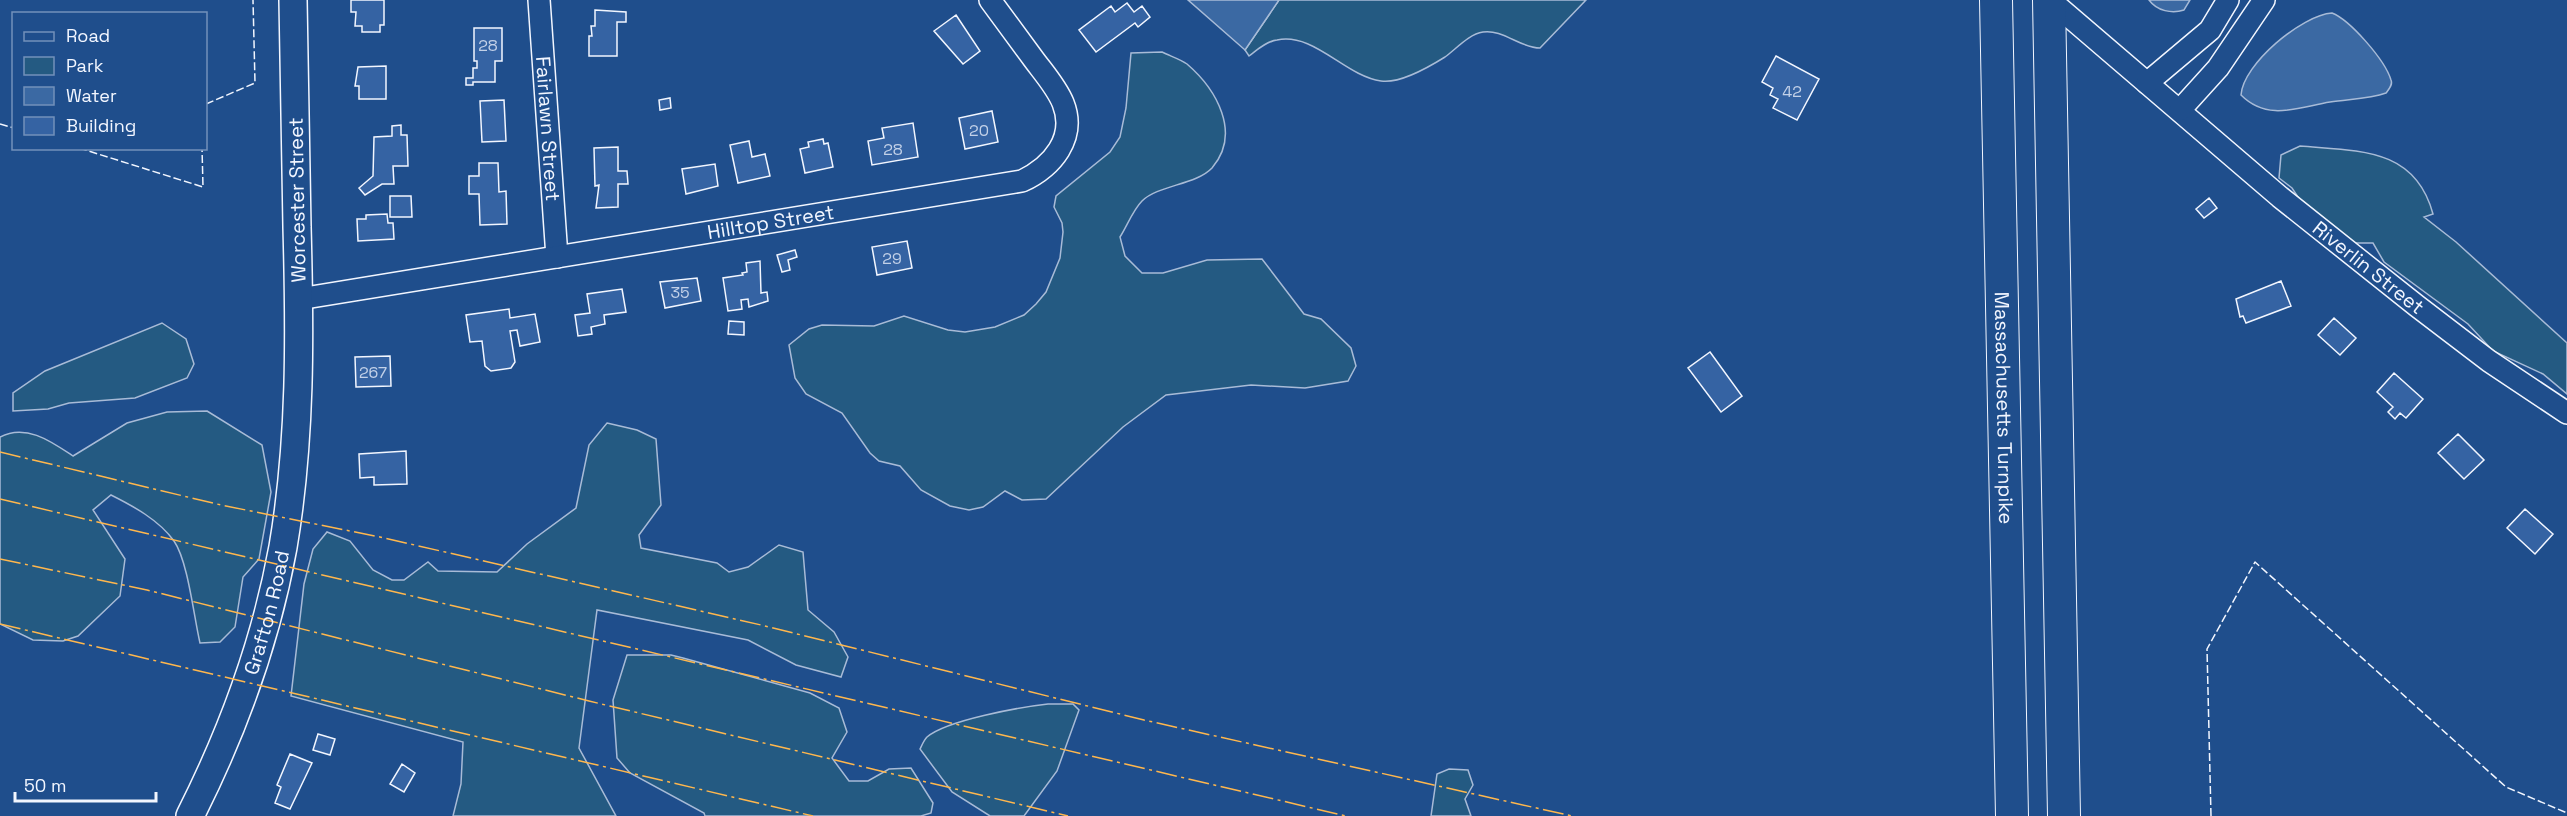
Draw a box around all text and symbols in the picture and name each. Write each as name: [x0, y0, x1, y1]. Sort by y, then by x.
legend: [12, 12, 207, 150]
text: Road: [66, 24, 110, 47]
house number: 28: [478, 35, 498, 56]
text: Park: [66, 54, 104, 77]
street label: Fairlawn Street: [530, 55, 566, 202]
house number: 42: [1782, 81, 1802, 102]
text: Water: [66, 84, 117, 107]
text: Building: [66, 114, 136, 137]
street label: Worcester Street: [283, 117, 311, 283]
house number: 20: [969, 120, 989, 141]
house number: 28: [883, 139, 903, 160]
street label: Hilltop Street: [705, 199, 836, 245]
street label: Riverlin Street: [2307, 215, 2430, 320]
house number: 29: [882, 248, 902, 269]
house number: 35: [670, 282, 690, 303]
street label: Massachusetts Turnpike: [1989, 291, 2019, 525]
house number: 267: [359, 362, 387, 383]
street label: Grafton Road: [238, 548, 295, 678]
scale bar: [15, 765, 156, 803]
text: 50 m: [24, 774, 66, 797]

